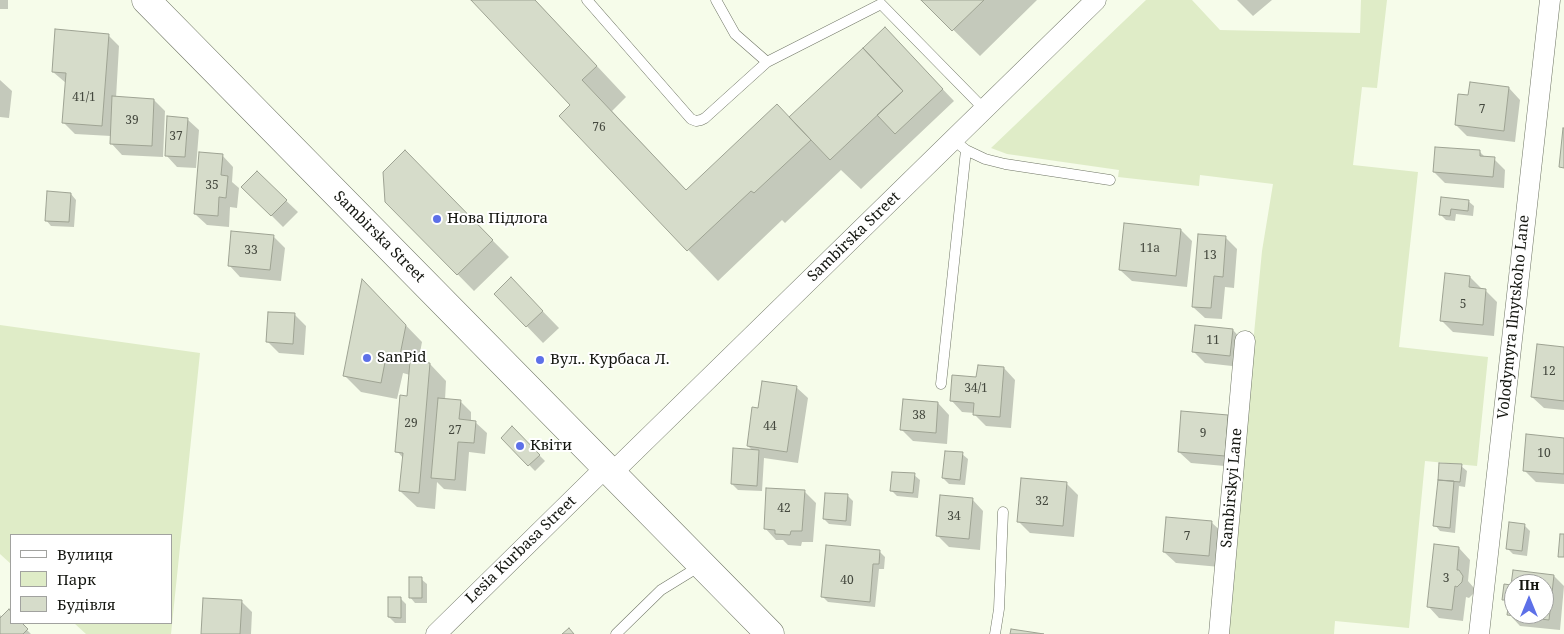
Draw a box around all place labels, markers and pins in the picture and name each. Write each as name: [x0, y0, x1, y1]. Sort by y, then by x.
place label: Нова Підлога: [447, 210, 548, 228]
marker: Нова Підлога: [431, 213, 443, 225]
place label: SanPid: [377, 349, 426, 367]
place label: Вул.. Курбаса Л.: [550, 351, 669, 369]
marker: SanPid: [361, 352, 373, 364]
marker: Вул.. Курбаса Л.: [534, 354, 546, 366]
place label: Квіти: [530, 437, 572, 455]
marker: Квіти: [514, 440, 526, 452]

